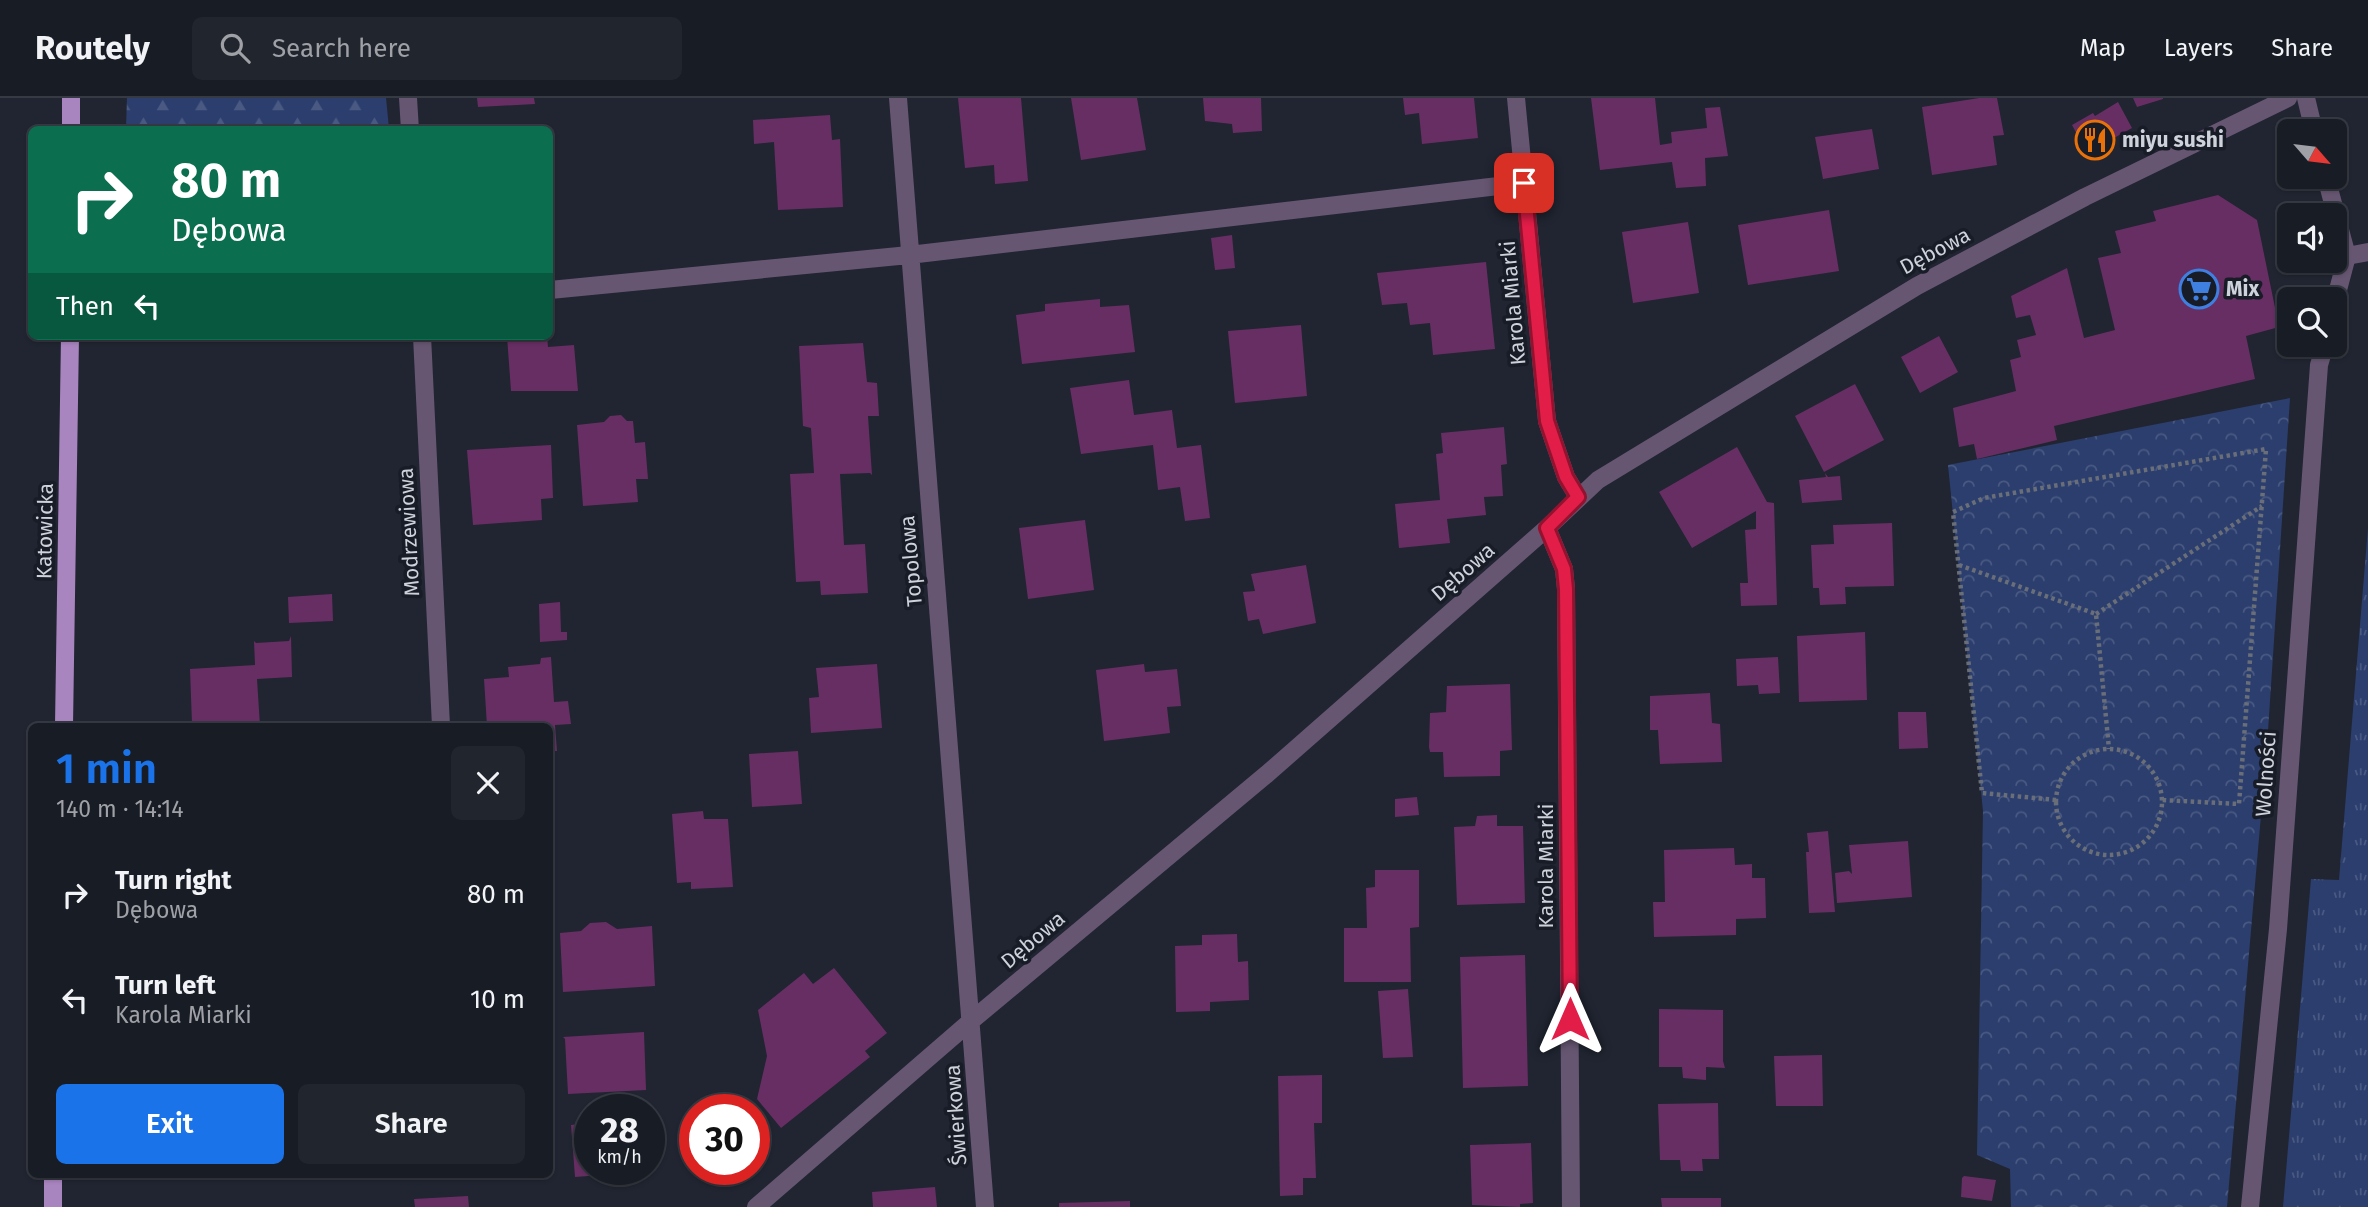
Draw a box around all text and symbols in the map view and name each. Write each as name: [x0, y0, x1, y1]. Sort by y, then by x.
search box: [192, 17, 682, 80]
text: Routely: [35, 28, 150, 68]
icon: search: [216, 29, 254, 67]
text: Search here: [272, 33, 411, 64]
text: Map: [2080, 34, 2126, 62]
text: Layers: [2164, 34, 2233, 62]
text: Share: [2271, 34, 2333, 62]
restaurant icon: miyu sushi: [2074, 119, 2116, 161]
north arrow: [2277, 119, 2347, 189]
map controls: [2277, 119, 2347, 357]
place label: miyu sushi: [2122, 127, 2224, 153]
text: 80 m: [171, 151, 281, 210]
pin: [1494, 153, 1554, 213]
icon: right: [56, 154, 147, 245]
icon: arrive: [1505, 164, 1543, 202]
button: sound: [2277, 203, 2347, 273]
text: Dębowa: [171, 211, 287, 249]
street label: Dębowa: [1895, 222, 1975, 280]
street label: Karola Miarki: [1495, 240, 1531, 366]
supermarket icon: Mix: [2178, 268, 2220, 310]
place label: Mix: [2226, 276, 2259, 302]
icon: left: [128, 287, 166, 325]
button: search: [2277, 287, 2347, 357]
text: Then: [56, 291, 114, 322]
street label: Modrzewiowa: [393, 467, 425, 597]
street label: Katowicka: [31, 483, 59, 579]
street label: Topolowa: [894, 514, 928, 608]
street label: Dębowa: [1426, 537, 1500, 607]
street label: Wolności: [2250, 730, 2282, 818]
text: 1 min: [56, 744, 157, 794]
button: close: [451, 746, 525, 820]
text: 140 m · 14:14: [56, 795, 184, 823]
street label: Karola Miarki: [1533, 804, 1559, 928]
text: Turn right: [115, 865, 232, 896]
icon: right: [56, 876, 94, 914]
text: 80 m: [467, 879, 525, 910]
text: Dębowa: [115, 896, 198, 924]
street label: Dębowa: [996, 906, 1070, 974]
text: Turn left: [115, 970, 216, 1001]
icon: left: [56, 981, 94, 1019]
position arrow: [1533, 982, 1607, 1056]
text: 10 m: [470, 984, 525, 1015]
text: Karola Miarki: [115, 1001, 252, 1029]
street label: Świerkowa: [940, 1064, 972, 1166]
button: Exit: [56, 1084, 284, 1164]
button: Share: [298, 1084, 525, 1164]
speed limit sign: 30: [679, 1094, 770, 1185]
text: 28: [600, 1109, 639, 1151]
text: km/h: [597, 1146, 642, 1168]

